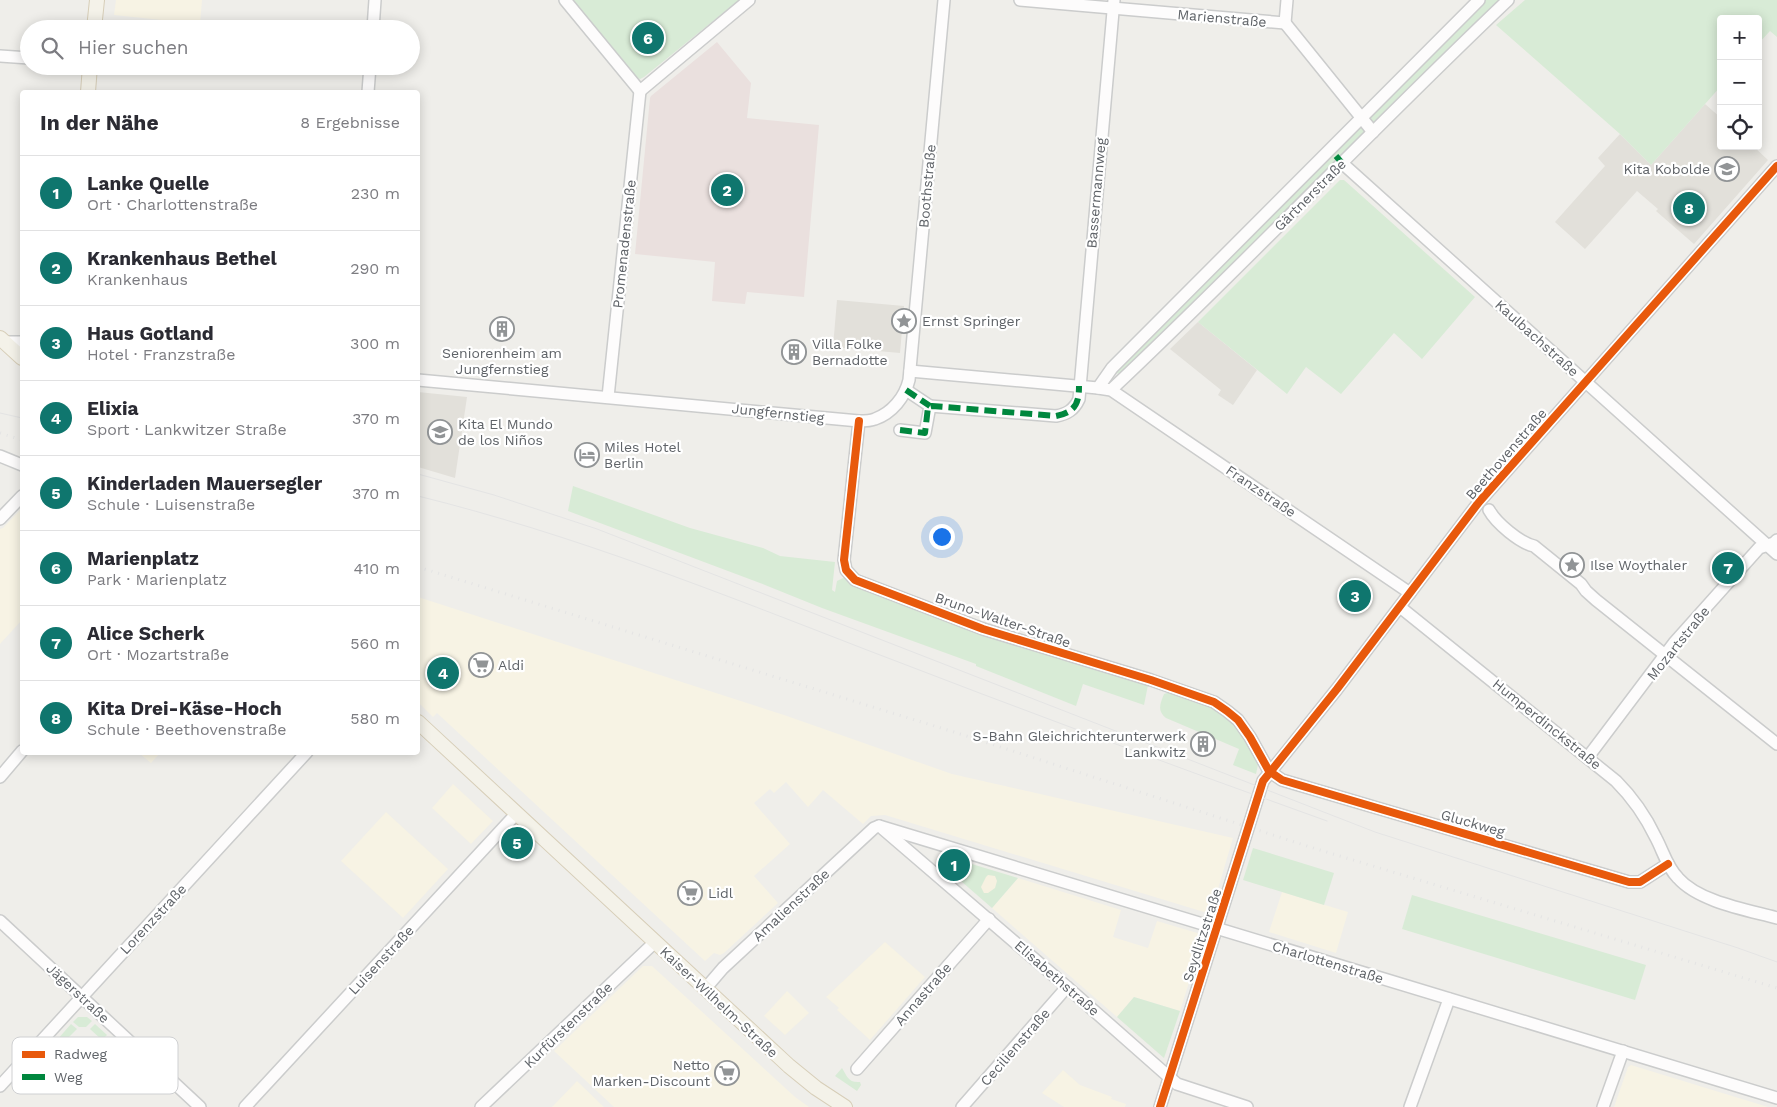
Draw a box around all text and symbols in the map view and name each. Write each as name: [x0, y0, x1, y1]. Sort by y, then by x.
street label: Marienstraße: [1177, 6, 1267, 30]
map controls: [1717, 15, 1762, 150]
button: +: [1717, 15, 1762, 60]
pin: 6: [632, 19, 664, 57]
search box: [20, 20, 420, 75]
icon: search: [38, 34, 66, 62]
text: Hier suchen: [78, 36, 189, 59]
button: −: [1717, 60, 1762, 105]
button: locate: [1717, 105, 1762, 150]
text: In der Nähe: [40, 110, 159, 135]
text: 8 Ergebnisse: [300, 113, 400, 132]
street label: Bassermannweg: [1083, 136, 1109, 249]
street label: Boothstraße: [915, 144, 939, 228]
street label: Gärtnerstraße: [1271, 156, 1349, 234]
school or university icon: Kita Kobolde: [1714, 156, 1740, 182]
place label: Kita Kobolde: [1624, 161, 1710, 177]
pin: 2: [711, 171, 743, 209]
text: Lanke Quelle: [87, 172, 209, 195]
street label: Promenadenstraße: [609, 179, 639, 309]
text: 1: [53, 184, 59, 203]
text: 230 m: [351, 184, 400, 203]
pin: 8: [1673, 189, 1705, 227]
text: Ort · Charlottenstraße: [87, 195, 258, 214]
text: Krankenhaus Bethel: [87, 247, 277, 270]
text: 2: [51, 259, 61, 278]
text: 290 m: [350, 259, 400, 278]
text: Krankenhaus: [87, 270, 188, 289]
street label: Kaulbachstraße: [1492, 296, 1582, 380]
place icon: Ernst Springer: [891, 308, 917, 334]
place label: Ernst Springer: [922, 313, 1021, 329]
building icon: Seniorenheim am Jungfernstieg: [489, 316, 515, 342]
text: Haus Gotland: [87, 322, 214, 345]
text: 3: [51, 334, 61, 353]
text: 300 m: [350, 334, 400, 353]
place label: Villa Folke Bernadotte: [812, 336, 888, 368]
building icon: Villa Folke Bernadotte: [781, 339, 807, 365]
text: Hotel · Franzstraße: [87, 345, 235, 364]
place label: Seniorenheim am Jungfernstieg: [442, 345, 562, 377]
text: Elixia: [87, 397, 138, 420]
street label: Jungfernstieg: [731, 400, 826, 426]
street label: Beethovenstraße: [1462, 405, 1550, 503]
text: 4: [51, 409, 61, 428]
text: 370 m: [352, 409, 400, 428]
place label: Kita El Mundo de los Niños: [458, 416, 553, 448]
school or university icon: Kita El Mundo de los Niños: [427, 419, 453, 445]
text: Sport · Lankwitzer Straße: [87, 420, 287, 439]
place label: Miles Hotel Berlin: [604, 439, 682, 471]
hotel icon: Miles Hotel Berlin: [574, 442, 600, 468]
street label: Franzstraße: [1223, 462, 1299, 520]
text: Kinderladen Mauersegler: [87, 472, 322, 495]
text: 5: [51, 484, 61, 503]
text: 370 m: [352, 484, 400, 503]
text: Schule · Luisenstraße: [87, 495, 255, 514]
your location: [929, 524, 955, 550]
text: Marienplatz: [87, 547, 199, 570]
pin: 7: [1712, 549, 1744, 587]
place icon: Ilse Woythaler: [1559, 552, 1585, 578]
place label: Ilse Woythaler: [1590, 557, 1687, 573]
text: 6: [51, 559, 61, 578]
text: 410 m: [354, 559, 400, 578]
text: Park · Marienplatz: [87, 570, 227, 589]
pin: 3: [1339, 577, 1371, 615]
street label: Bruno-Walter-Straße: [933, 589, 1073, 651]
street label: Mozartstraße: [1643, 603, 1713, 683]
text: Alice Scherk: [87, 622, 205, 645]
text: 7: [51, 634, 61, 653]
text: 560 m: [350, 634, 400, 653]
text: Ort · Mozartstraße: [87, 645, 229, 664]
supermarket icon: Aldi: [468, 652, 494, 678]
pin: 4: [427, 654, 459, 692]
place label: Aldi: [498, 657, 524, 673]
street label: Humperdinckstraße: [1490, 675, 1604, 773]
text: Kita Drei-Käse-Hoch: [87, 697, 282, 720]
text: 8: [51, 709, 61, 728]
text: 580 m: [350, 709, 400, 728]
text: Schule · Beethovenstraße: [87, 720, 287, 739]
place label: S-Bahn Gleichrichterunterwerk Lankwitz: [972, 728, 1186, 760]
building icon: S-Bahn Gleichrichterunterwerk Lankwitz: [1190, 731, 1216, 757]
street label: Gluckweg: [1439, 806, 1507, 840]
pin: 5: [501, 824, 533, 862]
pin: 1: [938, 846, 970, 884]
street label: Amalienstraße: [749, 866, 833, 944]
supermarket icon: Lidl: [677, 880, 703, 906]
street label: Lorenzstraße: [117, 881, 189, 957]
place label: Lidl: [708, 885, 734, 901]
street label: Seydlitzstraße: [1179, 886, 1225, 984]
street label: Luisenstraße: [345, 922, 417, 998]
street label: Elisabethstraße: [1011, 937, 1103, 1019]
street label: Charlottenstraße: [1270, 937, 1386, 987]
street label: Kaiser-Wilhelm-Straße: [657, 943, 781, 1061]
street label: Annastraße: [891, 959, 955, 1029]
street label: Jägerstraße: [43, 960, 113, 1026]
street label: Kurfürstenstraße: [521, 979, 615, 1071]
street label: Cecilienstraße: [977, 1005, 1053, 1089]
legend: [12, 1037, 178, 1094]
text: Radweg: [54, 1046, 108, 1062]
place label: Netto Marken-Discount: [592, 1057, 710, 1089]
supermarket icon: Netto Marken-Discount: [714, 1060, 740, 1086]
text: Weg: [54, 1069, 83, 1085]

